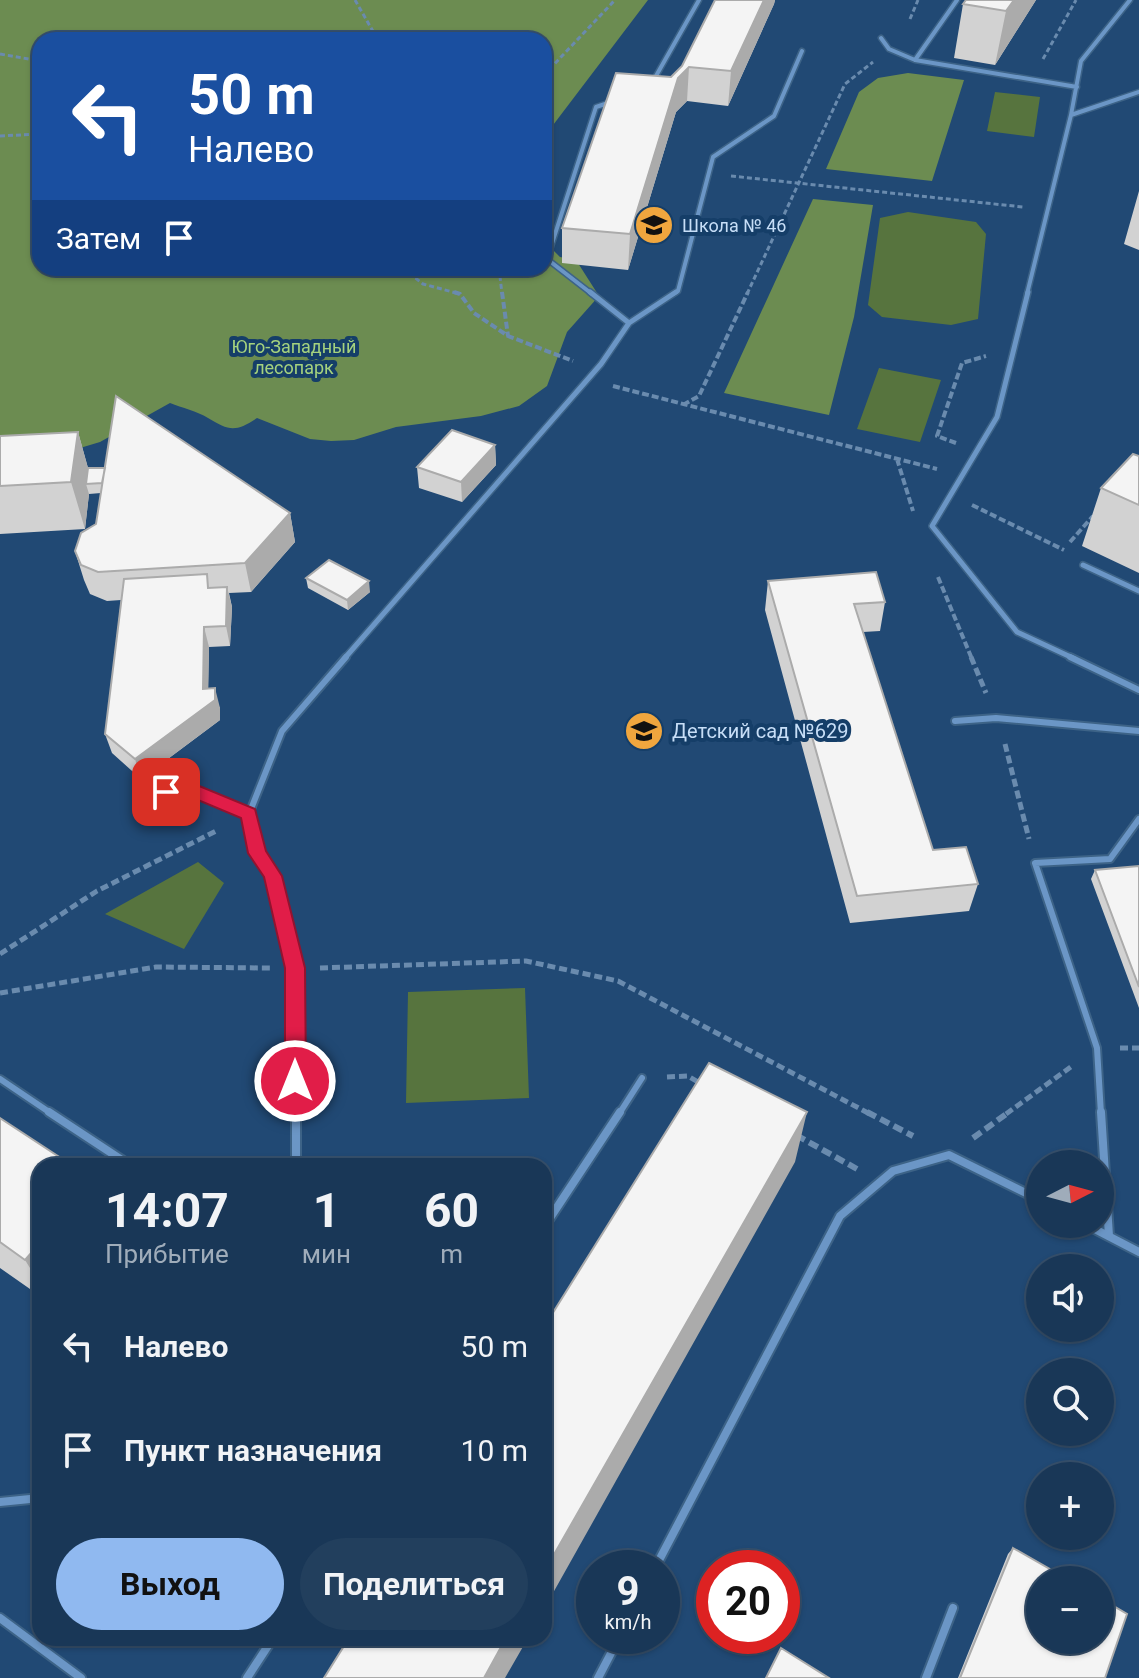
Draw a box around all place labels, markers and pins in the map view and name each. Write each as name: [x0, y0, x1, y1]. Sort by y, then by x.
school or university icon: Школа № 46: [633, 204, 675, 246]
place label: Школа № 46: [682, 215, 786, 236]
school or university icon: Детский сад №629: [623, 710, 665, 752]
place label: Детский сад №629: [672, 719, 848, 743]
pin: [132, 758, 200, 826]

